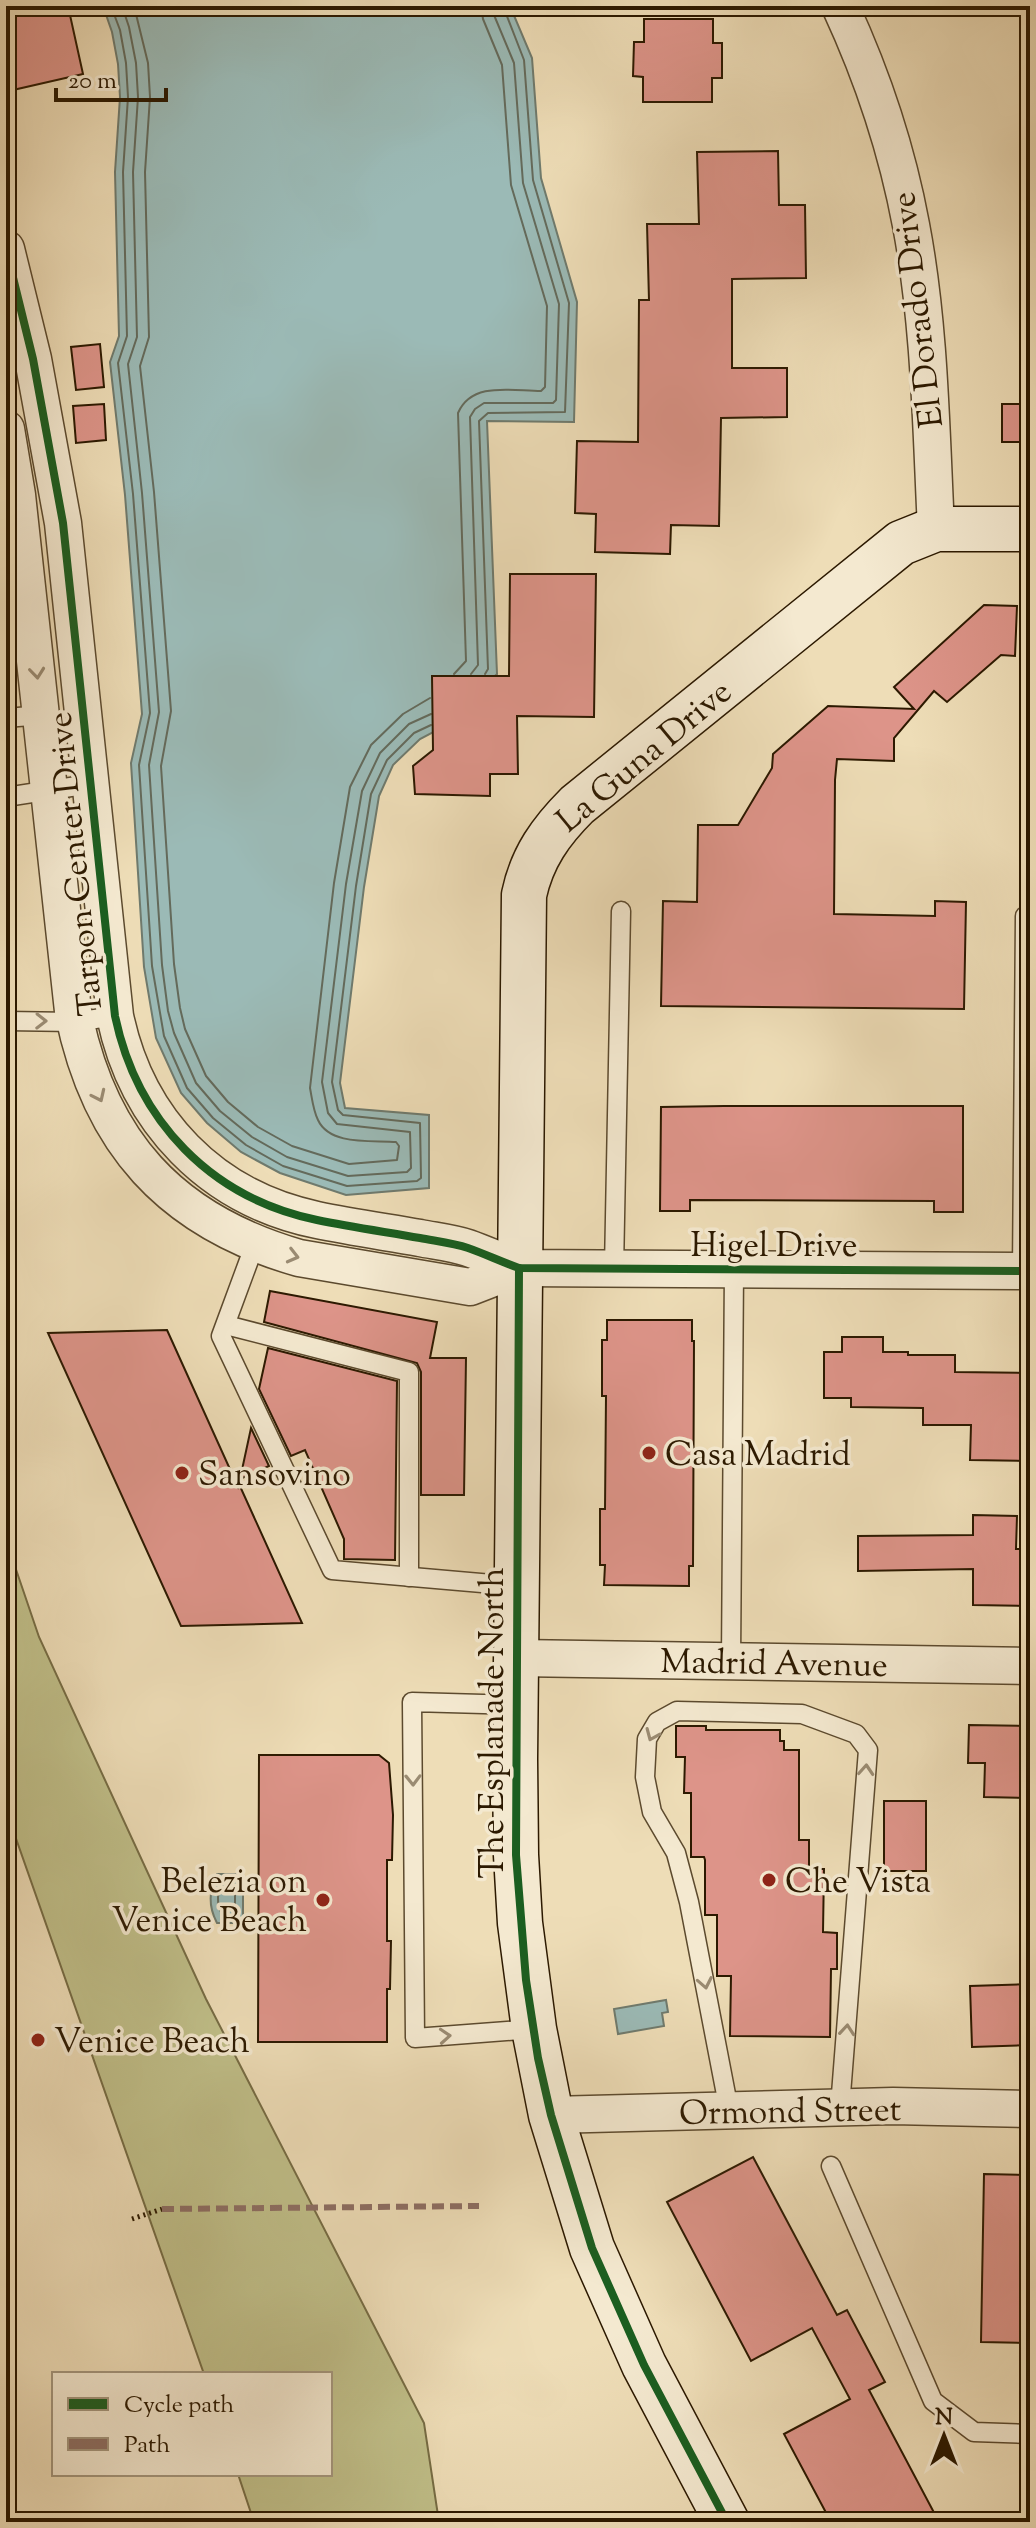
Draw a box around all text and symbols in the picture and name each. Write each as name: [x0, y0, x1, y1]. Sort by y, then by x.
scale bar: [56, 52, 166, 102]
text: 20 m: [68, 65, 117, 99]
street label: El Dorado Drive: [881, 189, 958, 430]
one-way arrow: [29, 667, 46, 680]
street label: La Guna Drive: [547, 670, 744, 846]
street label: Tarpon Center Drive: [37, 709, 118, 1018]
one-way arrow: [35, 1013, 48, 1030]
one-way arrow: [89, 1088, 105, 1103]
street label: Higel Drive: [690, 1223, 858, 1272]
one-way arrow: [285, 1246, 299, 1263]
place label: Casa Madrid: [665, 1432, 851, 1481]
marker: Casa Madrid: [640, 1444, 658, 1462]
place label: Sansovino: [198, 1452, 351, 1501]
marker: Sansovino: [173, 1464, 191, 1482]
street label: The Esplanade North: [470, 1567, 519, 1879]
street label: Madrid Avenue: [660, 1639, 888, 1692]
one-way arrow: [645, 1726, 661, 1741]
one-way arrow: [858, 1763, 875, 1776]
one-way arrow: [404, 1774, 422, 1787]
place label: Belezia on Venice Beach: [111, 1859, 307, 1947]
place label: Che Vista: [785, 1859, 931, 1908]
marker: Che Vista: [760, 1871, 778, 1889]
marker: Belezia on Venice Beach: [314, 1891, 332, 1909]
one-way arrow: [696, 1976, 713, 1989]
place label: Venice Beach: [54, 2019, 250, 2068]
one-way arrow: [838, 2023, 855, 2036]
one-way arrow: [439, 2028, 452, 2045]
marker: Venice Beach: [29, 2031, 47, 2049]
street label: Ormond Street: [679, 2087, 902, 2140]
legend: [52, 2372, 332, 2476]
text: Cycle path: [124, 2389, 234, 2423]
north arrow: [904, 2396, 984, 2476]
text: N: [935, 2403, 953, 2435]
text: Path: [124, 2429, 170, 2463]

